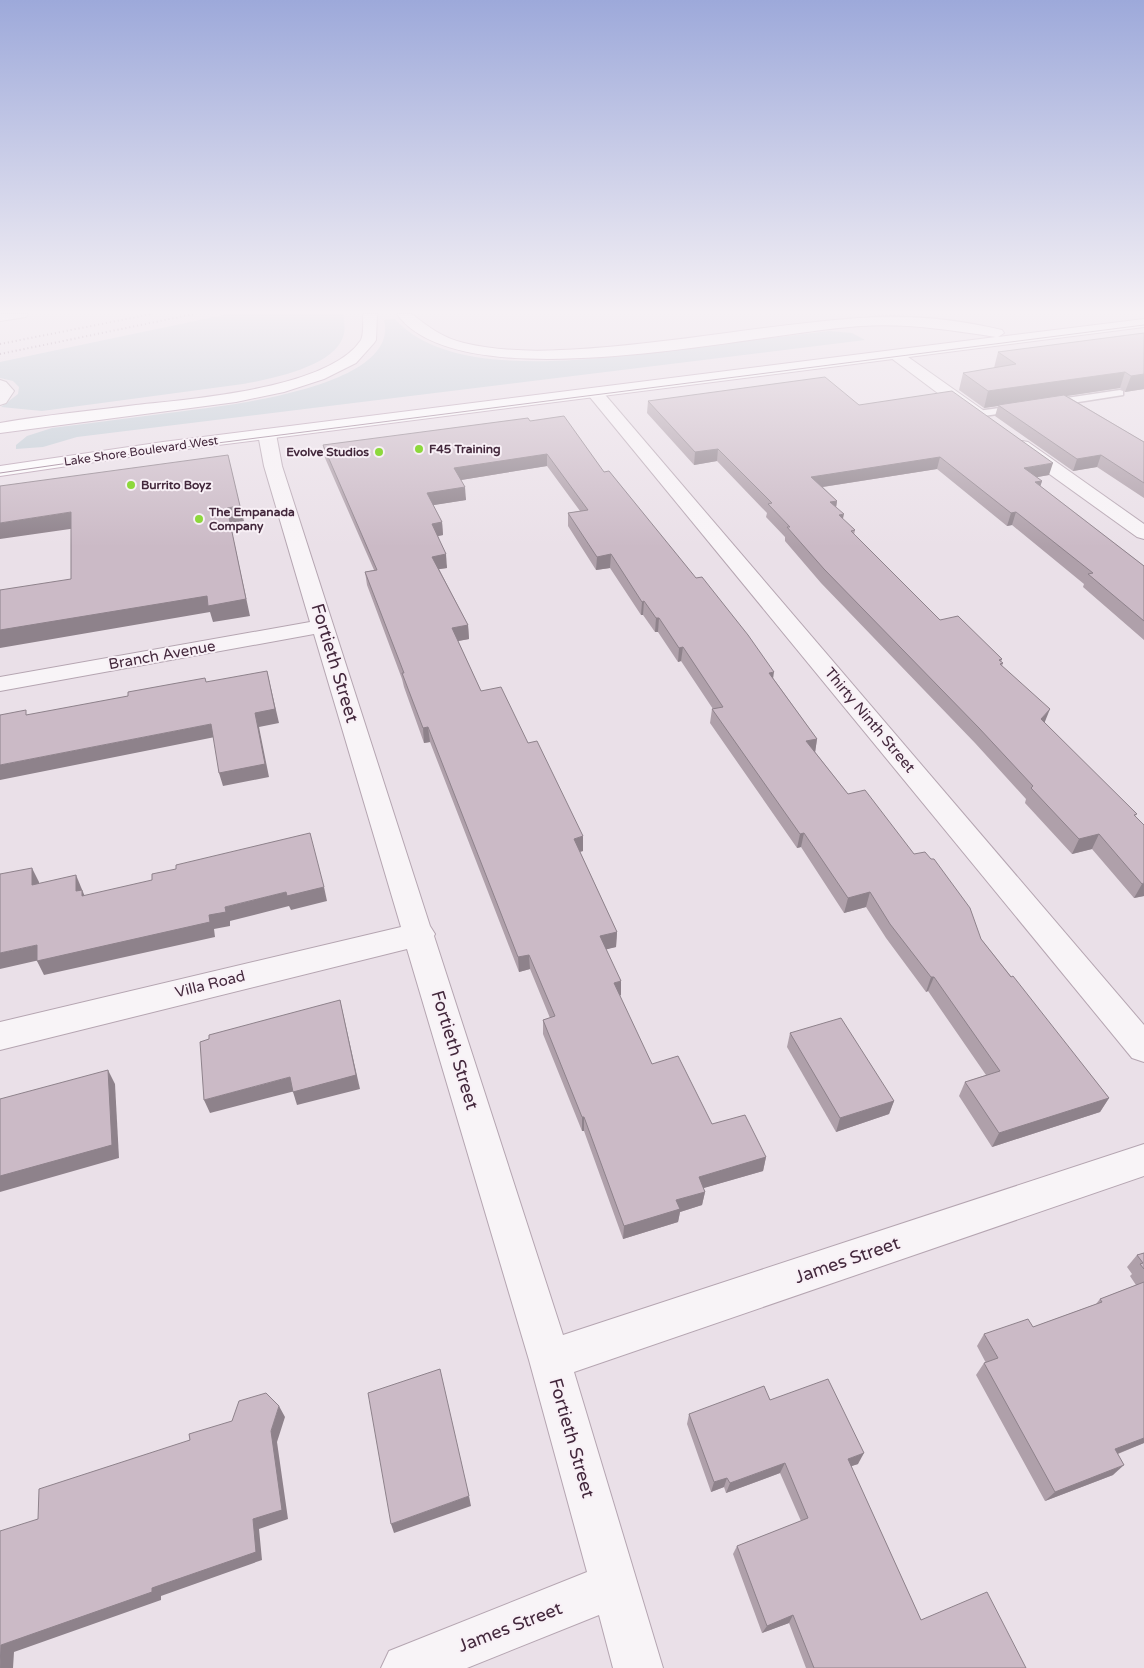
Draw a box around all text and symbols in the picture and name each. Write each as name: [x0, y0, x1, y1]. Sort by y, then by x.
street label: Lake Shore Boulevard West: [63, 433, 219, 469]
place label: F45 Training: [429, 442, 501, 457]
marker: F45 Training: [413, 443, 425, 455]
place label: Evolve Studios: [286, 445, 369, 459]
marker: Evolve Studios: [373, 446, 385, 458]
place label: Burrito Boyz: [141, 478, 212, 493]
marker: Burrito Boyz: [125, 479, 137, 491]
place label: The Empanada Company: [208, 505, 295, 534]
marker: The Empanada Company: [193, 513, 205, 525]
street label: Fortieth Street: [306, 601, 364, 725]
street label: Branch Avenue: [107, 637, 217, 673]
street label: Thirty Ninth Street: [821, 664, 919, 776]
street label: Villa Road: [173, 967, 247, 1001]
street label: Fortieth Street: [426, 988, 484, 1112]
street label: James Street: [791, 1232, 903, 1288]
street label: Fortieth Street: [544, 1376, 600, 1501]
street label: James Street: [455, 1597, 565, 1657]

